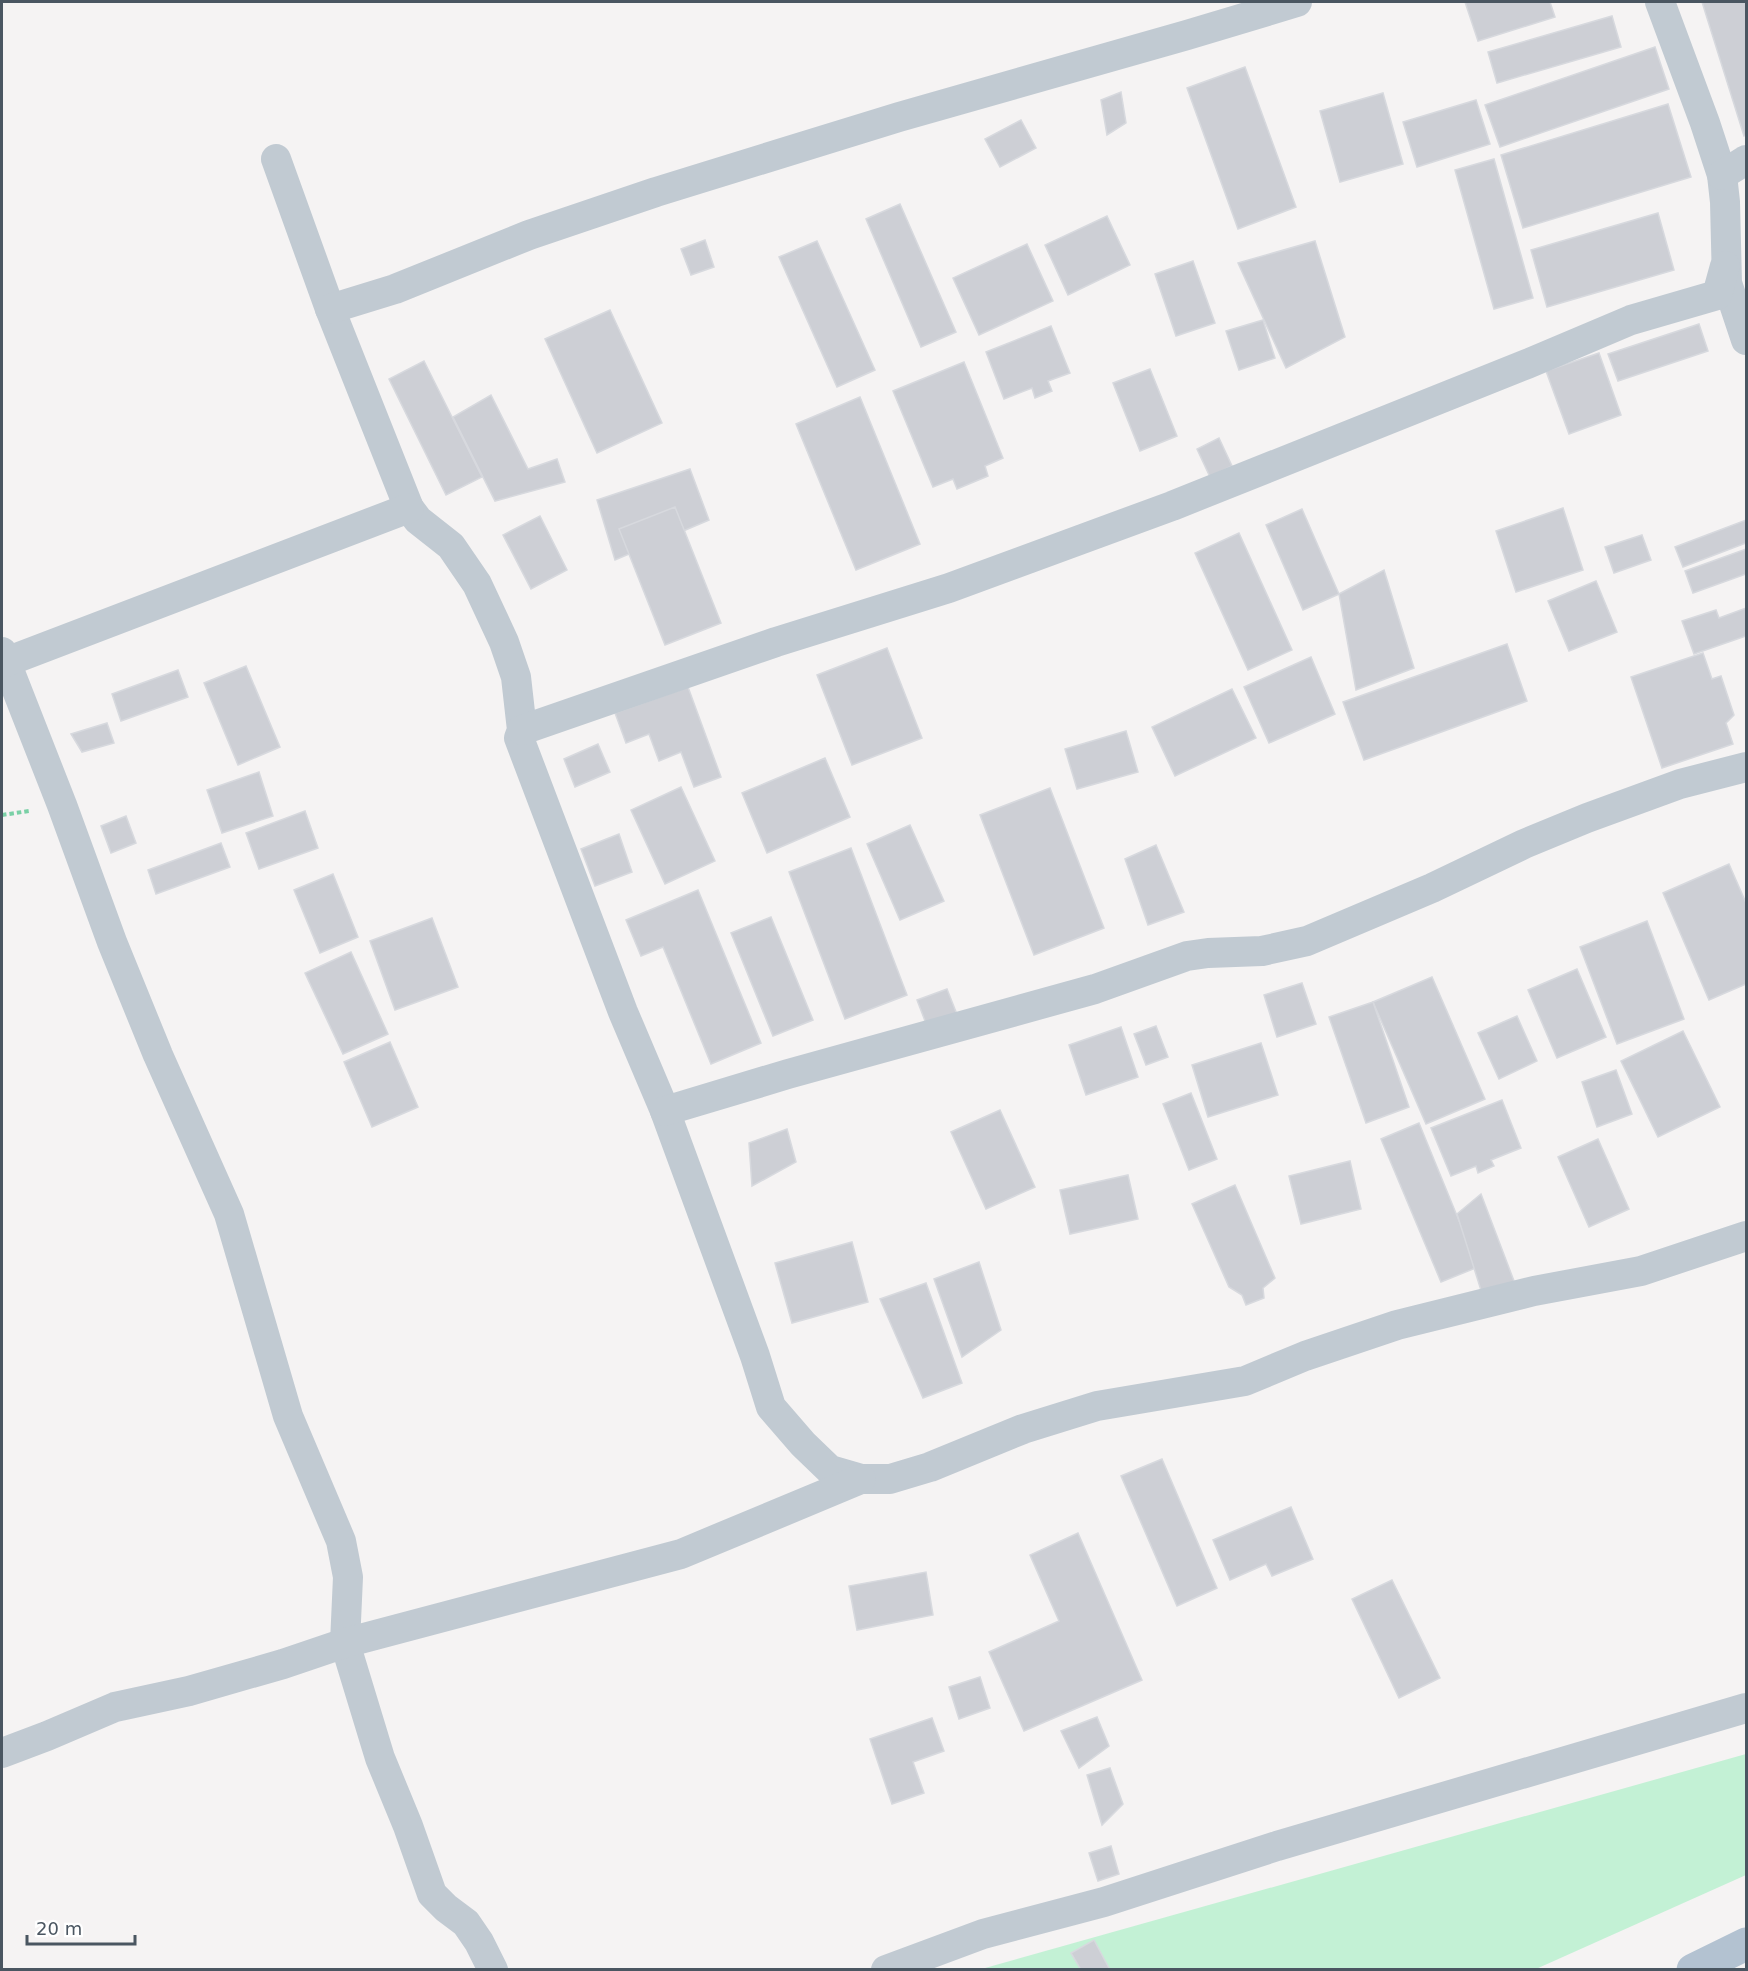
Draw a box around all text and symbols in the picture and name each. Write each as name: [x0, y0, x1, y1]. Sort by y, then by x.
scale bar: [27, 1908, 135, 1946]
text: 20 m: [36, 1918, 82, 1939]

